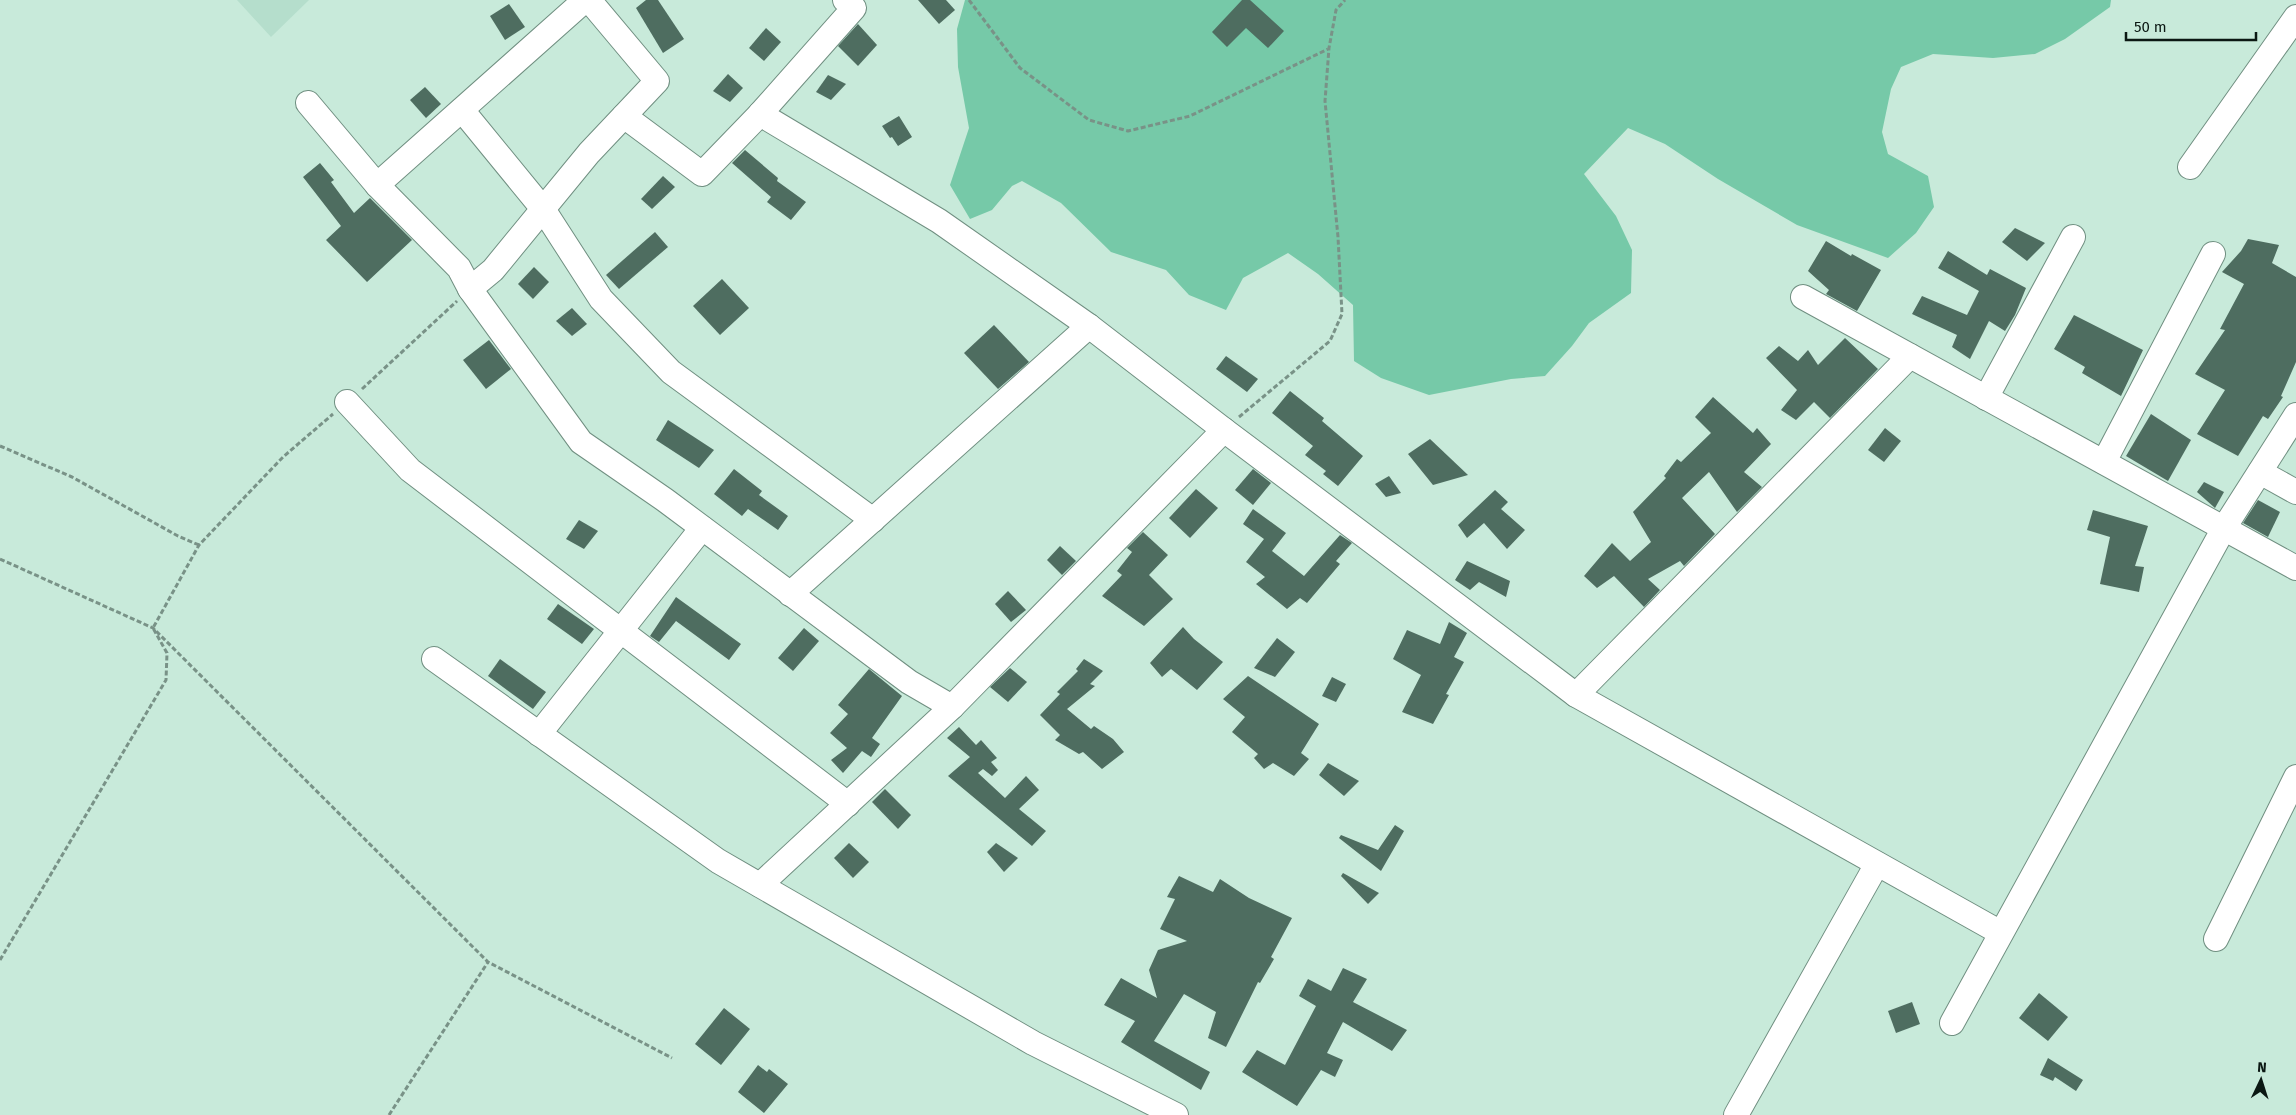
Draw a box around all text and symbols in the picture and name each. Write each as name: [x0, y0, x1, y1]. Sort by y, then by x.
scale bar: [2126, 10, 2256, 42]
text: 50 m: [2134, 18, 2167, 36]
north arrow: [2236, 1055, 2286, 1105]
text: N: [2257, 1059, 2267, 1076]

